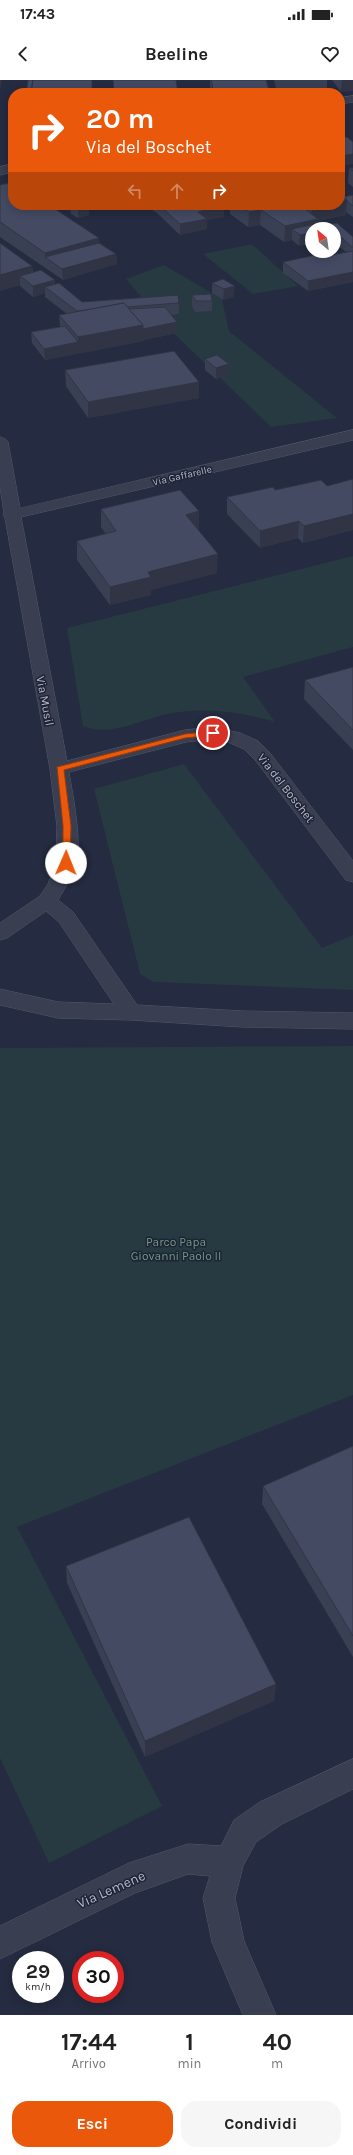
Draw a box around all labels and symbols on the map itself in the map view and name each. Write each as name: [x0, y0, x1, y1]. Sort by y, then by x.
north arrow: [305, 222, 341, 258]
street label: Via Gaffarelle: [152, 463, 213, 489]
street label: Via Musil: [33, 675, 57, 727]
pin: [196, 716, 230, 750]
street label: Via del Boschet: [255, 751, 318, 826]
position arrow: [45, 842, 87, 884]
park label: Parco Papa Giovanni Paolo II: [131, 1235, 221, 1263]
street label: Via Lemene: [75, 1867, 148, 1912]
speed limit sign: 30: [72, 1951, 124, 2003]

